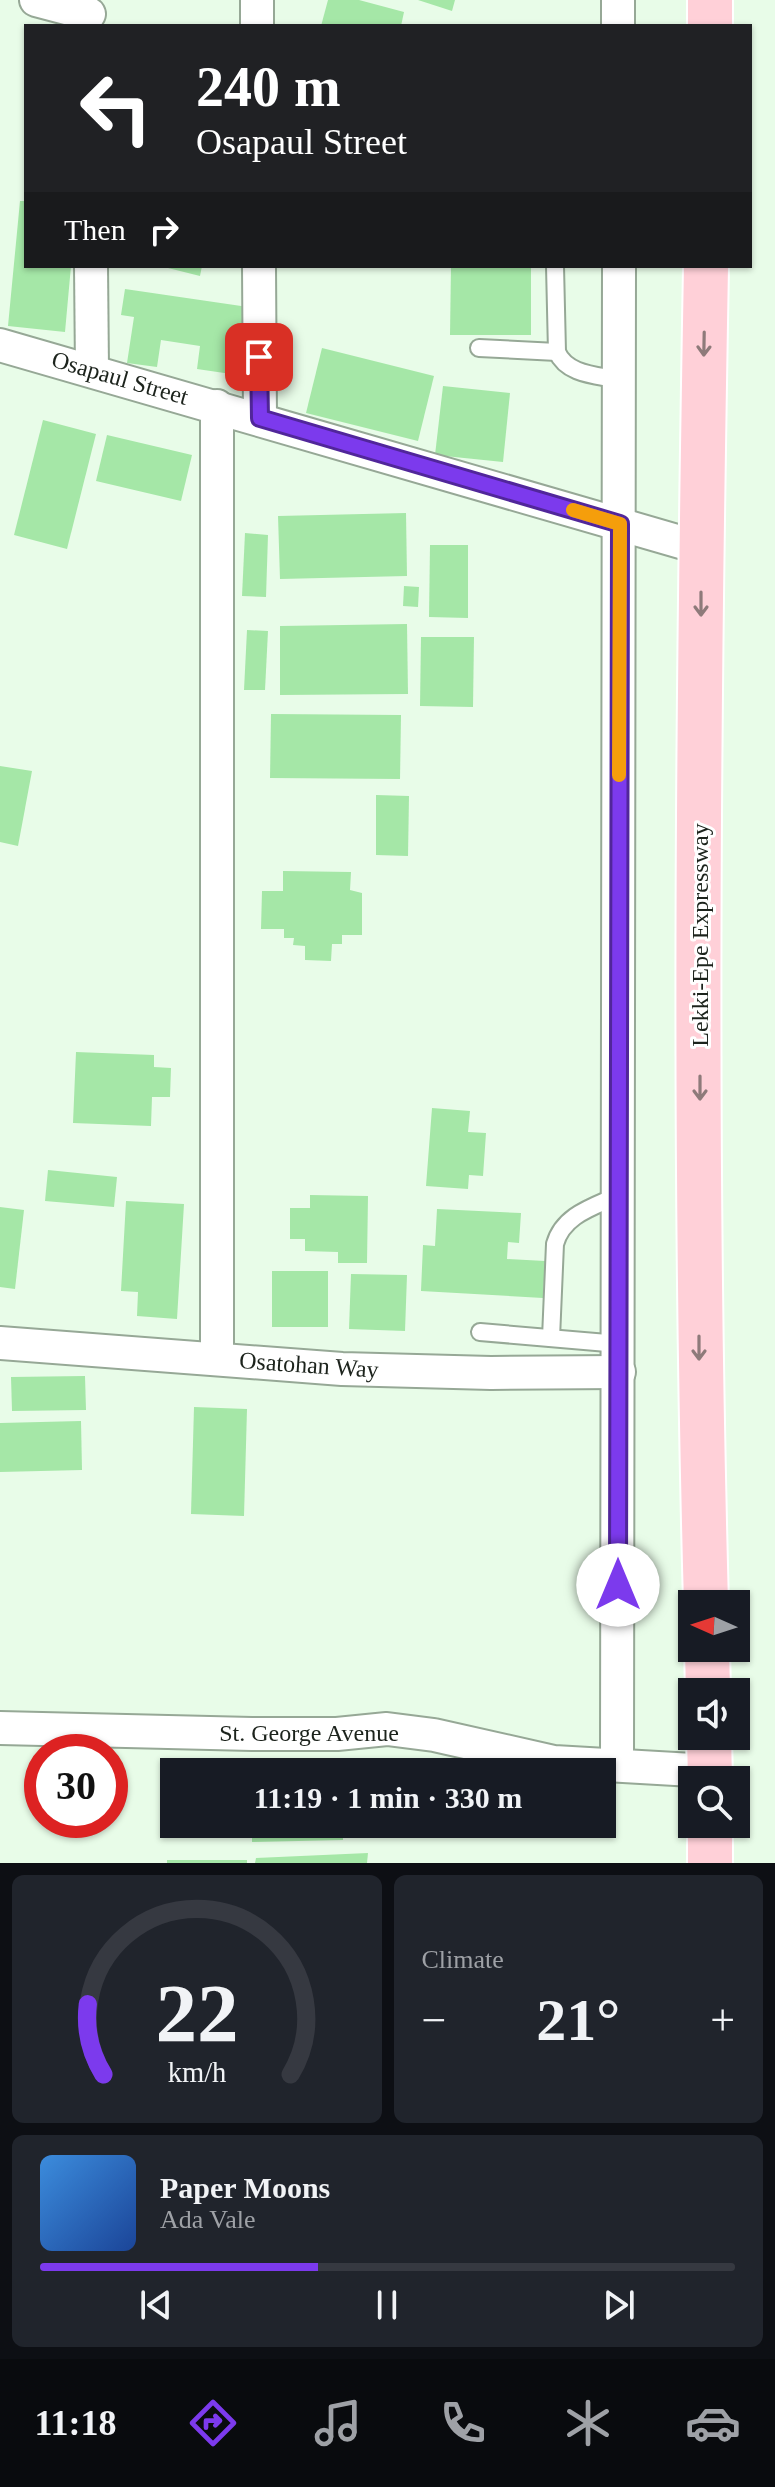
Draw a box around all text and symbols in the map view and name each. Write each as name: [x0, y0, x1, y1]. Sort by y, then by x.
icon: left: [64, 56, 168, 160]
text: 240 m: [196, 56, 341, 118]
text: Osapaul Street: [196, 122, 407, 162]
icon: right: [142, 208, 186, 252]
text: Then: [64, 213, 126, 246]
pin: [225, 323, 293, 391]
one-way arrow: [697, 330, 712, 357]
icon: arrive: [237, 335, 281, 379]
street label: Osapaul Street: [49, 346, 191, 410]
one-way arrow: [693, 590, 709, 617]
street label: Lekki-Epe Expressway: [687, 823, 713, 1047]
one-way arrow: [692, 1074, 708, 1101]
one-way arrow: [692, 1334, 707, 1361]
street label: Osatohan Way: [238, 1347, 380, 1383]
position arrow: [576, 1543, 660, 1627]
north arrow: [678, 1590, 750, 1662]
map controls: [678, 1590, 750, 1838]
button: sound: [678, 1678, 750, 1750]
street label: St. George Avenue: [219, 1720, 399, 1746]
speed limit sign: 30: [24, 1734, 128, 1838]
button: search: [678, 1766, 750, 1838]
text: 11:19 · 1 min · 330 m: [254, 1781, 522, 1814]
text: Climate: [422, 1945, 504, 1974]
text: 22: [155, 1967, 238, 2059]
text: 21°: [536, 1987, 620, 2053]
text: −: [422, 1996, 446, 2045]
text: +: [710, 1996, 735, 2045]
text: km/h: [167, 2057, 226, 2088]
text: Paper Moons: [160, 2171, 330, 2204]
text: Ada Vale: [160, 2205, 256, 2234]
icon: previous: [134, 2283, 178, 2327]
icon: pause: [365, 2283, 409, 2327]
icon: next: [597, 2283, 641, 2327]
icon: directions: [185, 2395, 241, 2451]
icon: music: [310, 2395, 366, 2451]
icon: phone: [435, 2395, 491, 2451]
icon: climate: [560, 2395, 616, 2451]
icon: car: [685, 2395, 741, 2451]
text: 11:18: [34, 2403, 116, 2443]

